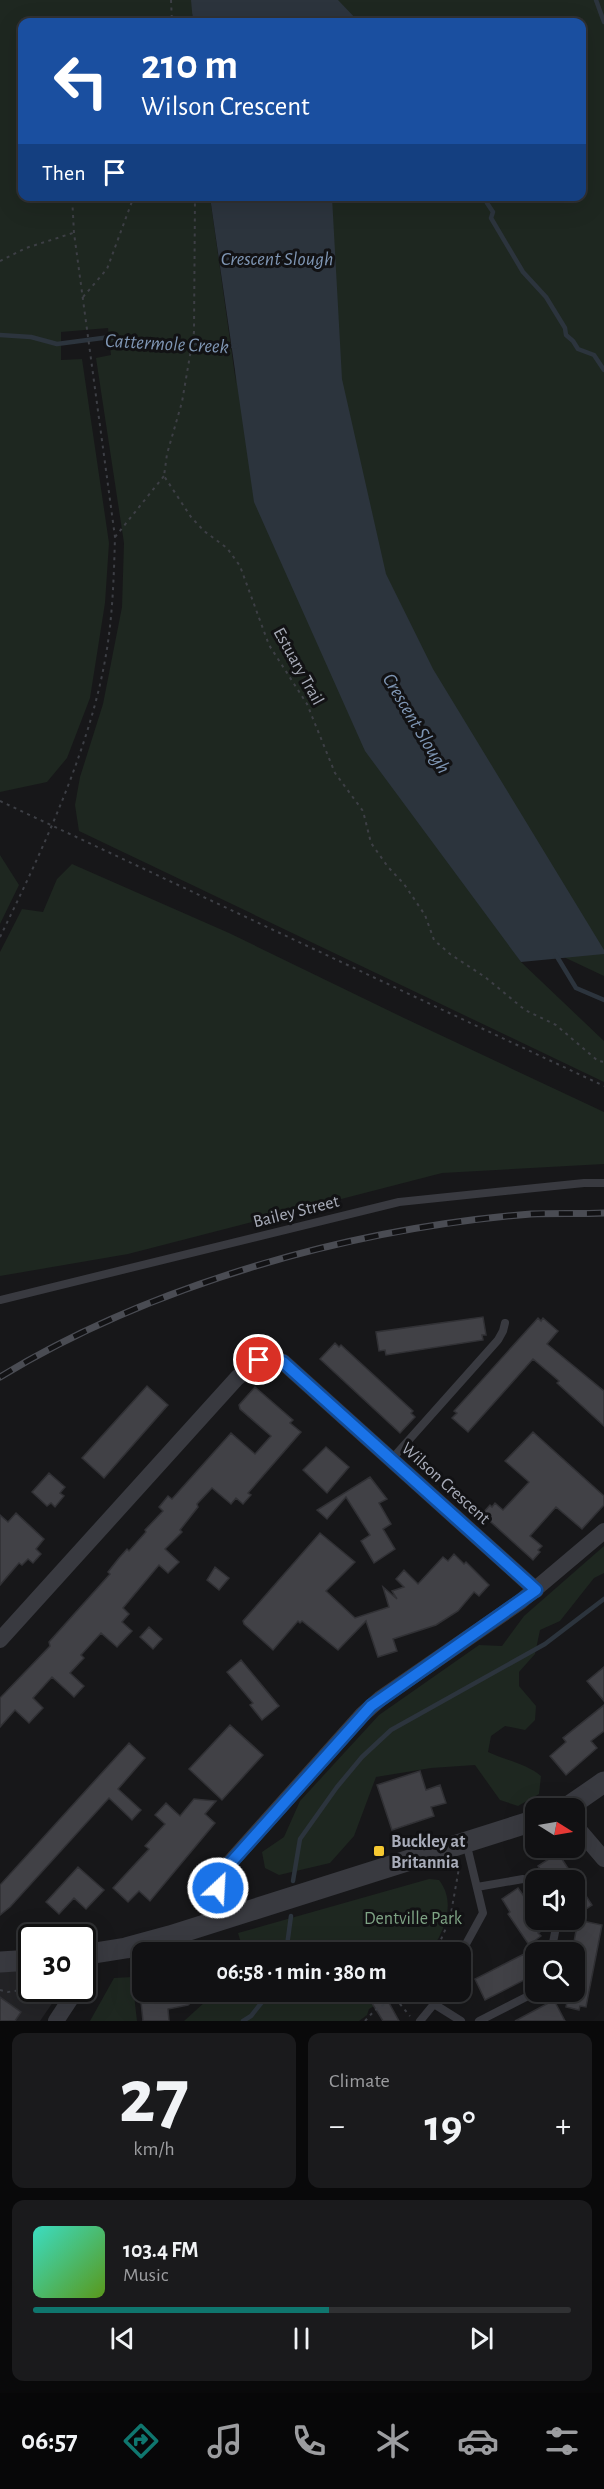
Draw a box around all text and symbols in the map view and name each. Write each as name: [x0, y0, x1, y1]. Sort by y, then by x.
icon: left: [42, 42, 120, 120]
text: 210 m: [141, 44, 238, 86]
text: Wilson Crescent: [141, 93, 310, 120]
icon: arrive: [98, 156, 131, 189]
text: Then: [42, 162, 86, 184]
water label: Crescent Slough: [221, 249, 333, 269]
water label: Cattermole Creek: [105, 331, 229, 357]
street label: Estuary Trail: [270, 625, 327, 708]
water label: Crescent Slough: [379, 670, 454, 777]
street label: Bailey Street: [251, 1193, 341, 1231]
pin: [233, 1334, 284, 1385]
icon: arrive: [242, 1343, 275, 1376]
street label: Wilson Crescent: [398, 1439, 493, 1528]
north arrow: [525, 1798, 585, 1858]
map controls: [525, 1798, 585, 2002]
place label: Buckley at Britannia: [391, 1833, 465, 1872]
marker: Buckley at Britannia: [372, 1844, 386, 1858]
position arrow: [186, 1856, 250, 1920]
button: sound: [525, 1870, 585, 1930]
park label: Dentville Park: [364, 1910, 463, 1928]
speed limit sign: 30: [18, 1924, 96, 2002]
button: search: [525, 1942, 585, 2002]
text: 06:58 · 1 min · 380 m: [216, 1961, 387, 1983]
text: 27: [119, 2059, 189, 2137]
text: Climate: [329, 2071, 390, 2091]
text: 19°: [424, 2104, 476, 2149]
text: −: [329, 2110, 345, 2143]
text: +: [555, 2110, 571, 2143]
text: km/h: [133, 2139, 175, 2159]
text: 103.4 FM: [123, 2239, 199, 2261]
text: Music: [123, 2265, 169, 2285]
icon: previous: [106, 2322, 139, 2355]
icon: pause: [285, 2322, 318, 2355]
icon: next: [465, 2322, 498, 2355]
icon: directions: [120, 2420, 162, 2462]
icon: music: [204, 2420, 246, 2462]
icon: phone: [288, 2420, 330, 2462]
icon: climate: [372, 2420, 414, 2462]
icon: car: [457, 2420, 499, 2462]
icon: filters: [541, 2420, 583, 2462]
text: 06:57: [21, 2427, 78, 2454]

